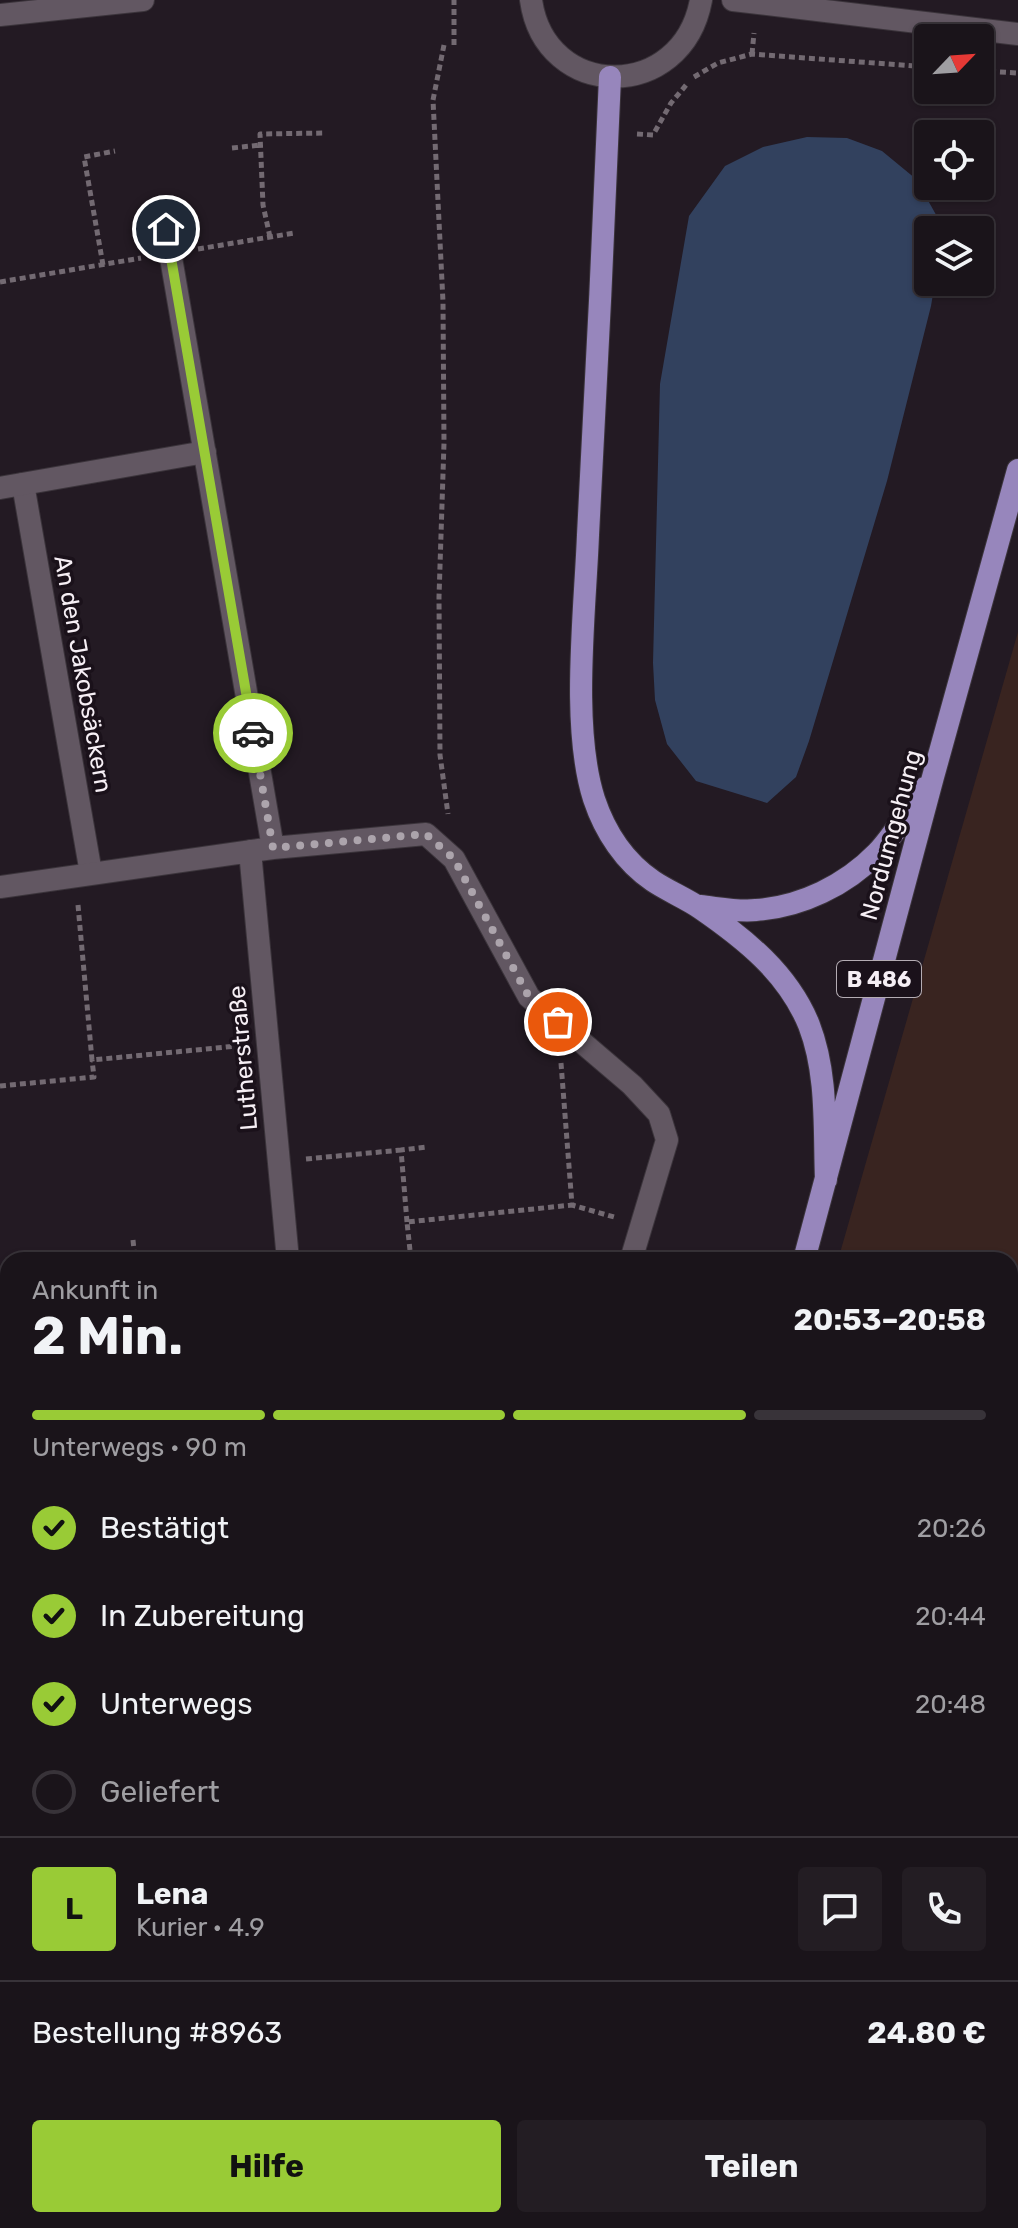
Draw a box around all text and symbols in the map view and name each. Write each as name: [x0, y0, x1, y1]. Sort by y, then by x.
north arrow: [914, 24, 994, 104]
map controls: [914, 24, 994, 296]
button: locate: [914, 120, 994, 200]
pin: [132, 195, 200, 263]
icon: home: [144, 207, 188, 251]
button: layers: [914, 216, 994, 296]
street label: An den Jakobsäckern: [48, 553, 118, 795]
courier: [213, 693, 293, 773]
icon: car: [231, 711, 275, 755]
street label: Nordumgehung: [855, 747, 927, 923]
road number: B 486: [837, 961, 921, 997]
street label: Lutherstraße: [223, 984, 263, 1132]
pin: [524, 988, 592, 1056]
icon: bag: [536, 1000, 580, 1044]
text: Ankunft in: [32, 1275, 158, 1306]
text: 20:53–20:58: [794, 1302, 986, 1338]
text: 2 Min.: [32, 1305, 183, 1367]
text: Unterwegs · 90 m: [32, 1432, 247, 1463]
icon: check: [32, 1506, 76, 1550]
text: Bestätigt: [100, 1510, 229, 1546]
text: 20:26: [917, 1513, 986, 1544]
icon: check: [32, 1594, 76, 1638]
text: In Zubereitung: [100, 1598, 305, 1634]
text: 20:44: [915, 1601, 986, 1632]
icon: check: [32, 1682, 76, 1726]
text: Unterwegs: [100, 1686, 253, 1722]
text: 20:48: [915, 1689, 986, 1720]
text: Geliefert: [100, 1774, 220, 1810]
button: chat: [798, 1867, 882, 1951]
button: phone: [902, 1867, 986, 1951]
text: Lena: [136, 1876, 209, 1912]
text: L: [65, 1891, 83, 1927]
text: Kurier · 4.9: [136, 1912, 265, 1943]
text: Bestellung #8963: [32, 2015, 282, 2051]
text: 24.80 €: [867, 2015, 986, 2051]
button: Hilfe: [32, 2120, 501, 2212]
button: Teilen: [517, 2120, 986, 2212]

